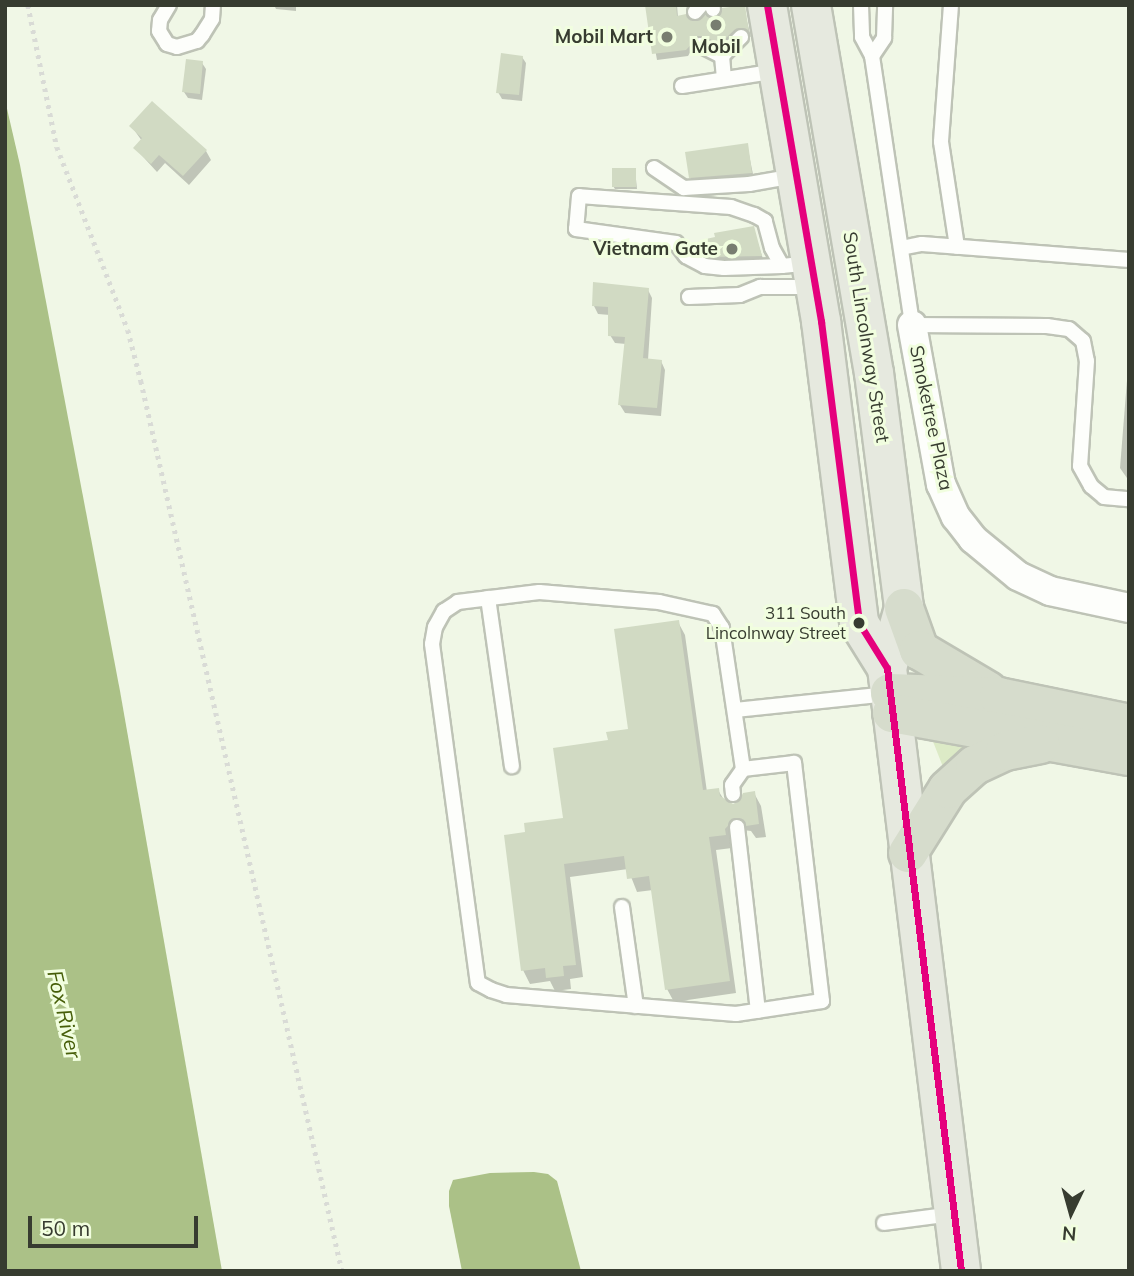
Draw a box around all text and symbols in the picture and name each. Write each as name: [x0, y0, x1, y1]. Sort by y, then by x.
marker: Mobil: [708, 17, 724, 33]
place label: Mobil Mart: [555, 26, 653, 48]
marker: Mobil Mart: [659, 29, 675, 45]
place label: Mobil: [691, 36, 741, 58]
street label: South Lincolnway Street: [838, 230, 894, 444]
place label: Vietnam Gate: [593, 238, 718, 260]
marker: Vietnam Gate: [724, 241, 740, 257]
street label: Smoketree Plaza: [904, 343, 958, 493]
place label: 311 South Lincolnway Street: [706, 603, 846, 643]
marker: 311 South Lincolnway Street: [852, 616, 866, 630]
water label: Fox River: [43, 968, 87, 1060]
north arrow: [1036, 1178, 1106, 1248]
scale bar: [32, 1202, 201, 1246]
text: 50 m: [41, 1215, 90, 1241]
text: N: [1061, 1221, 1077, 1247]

